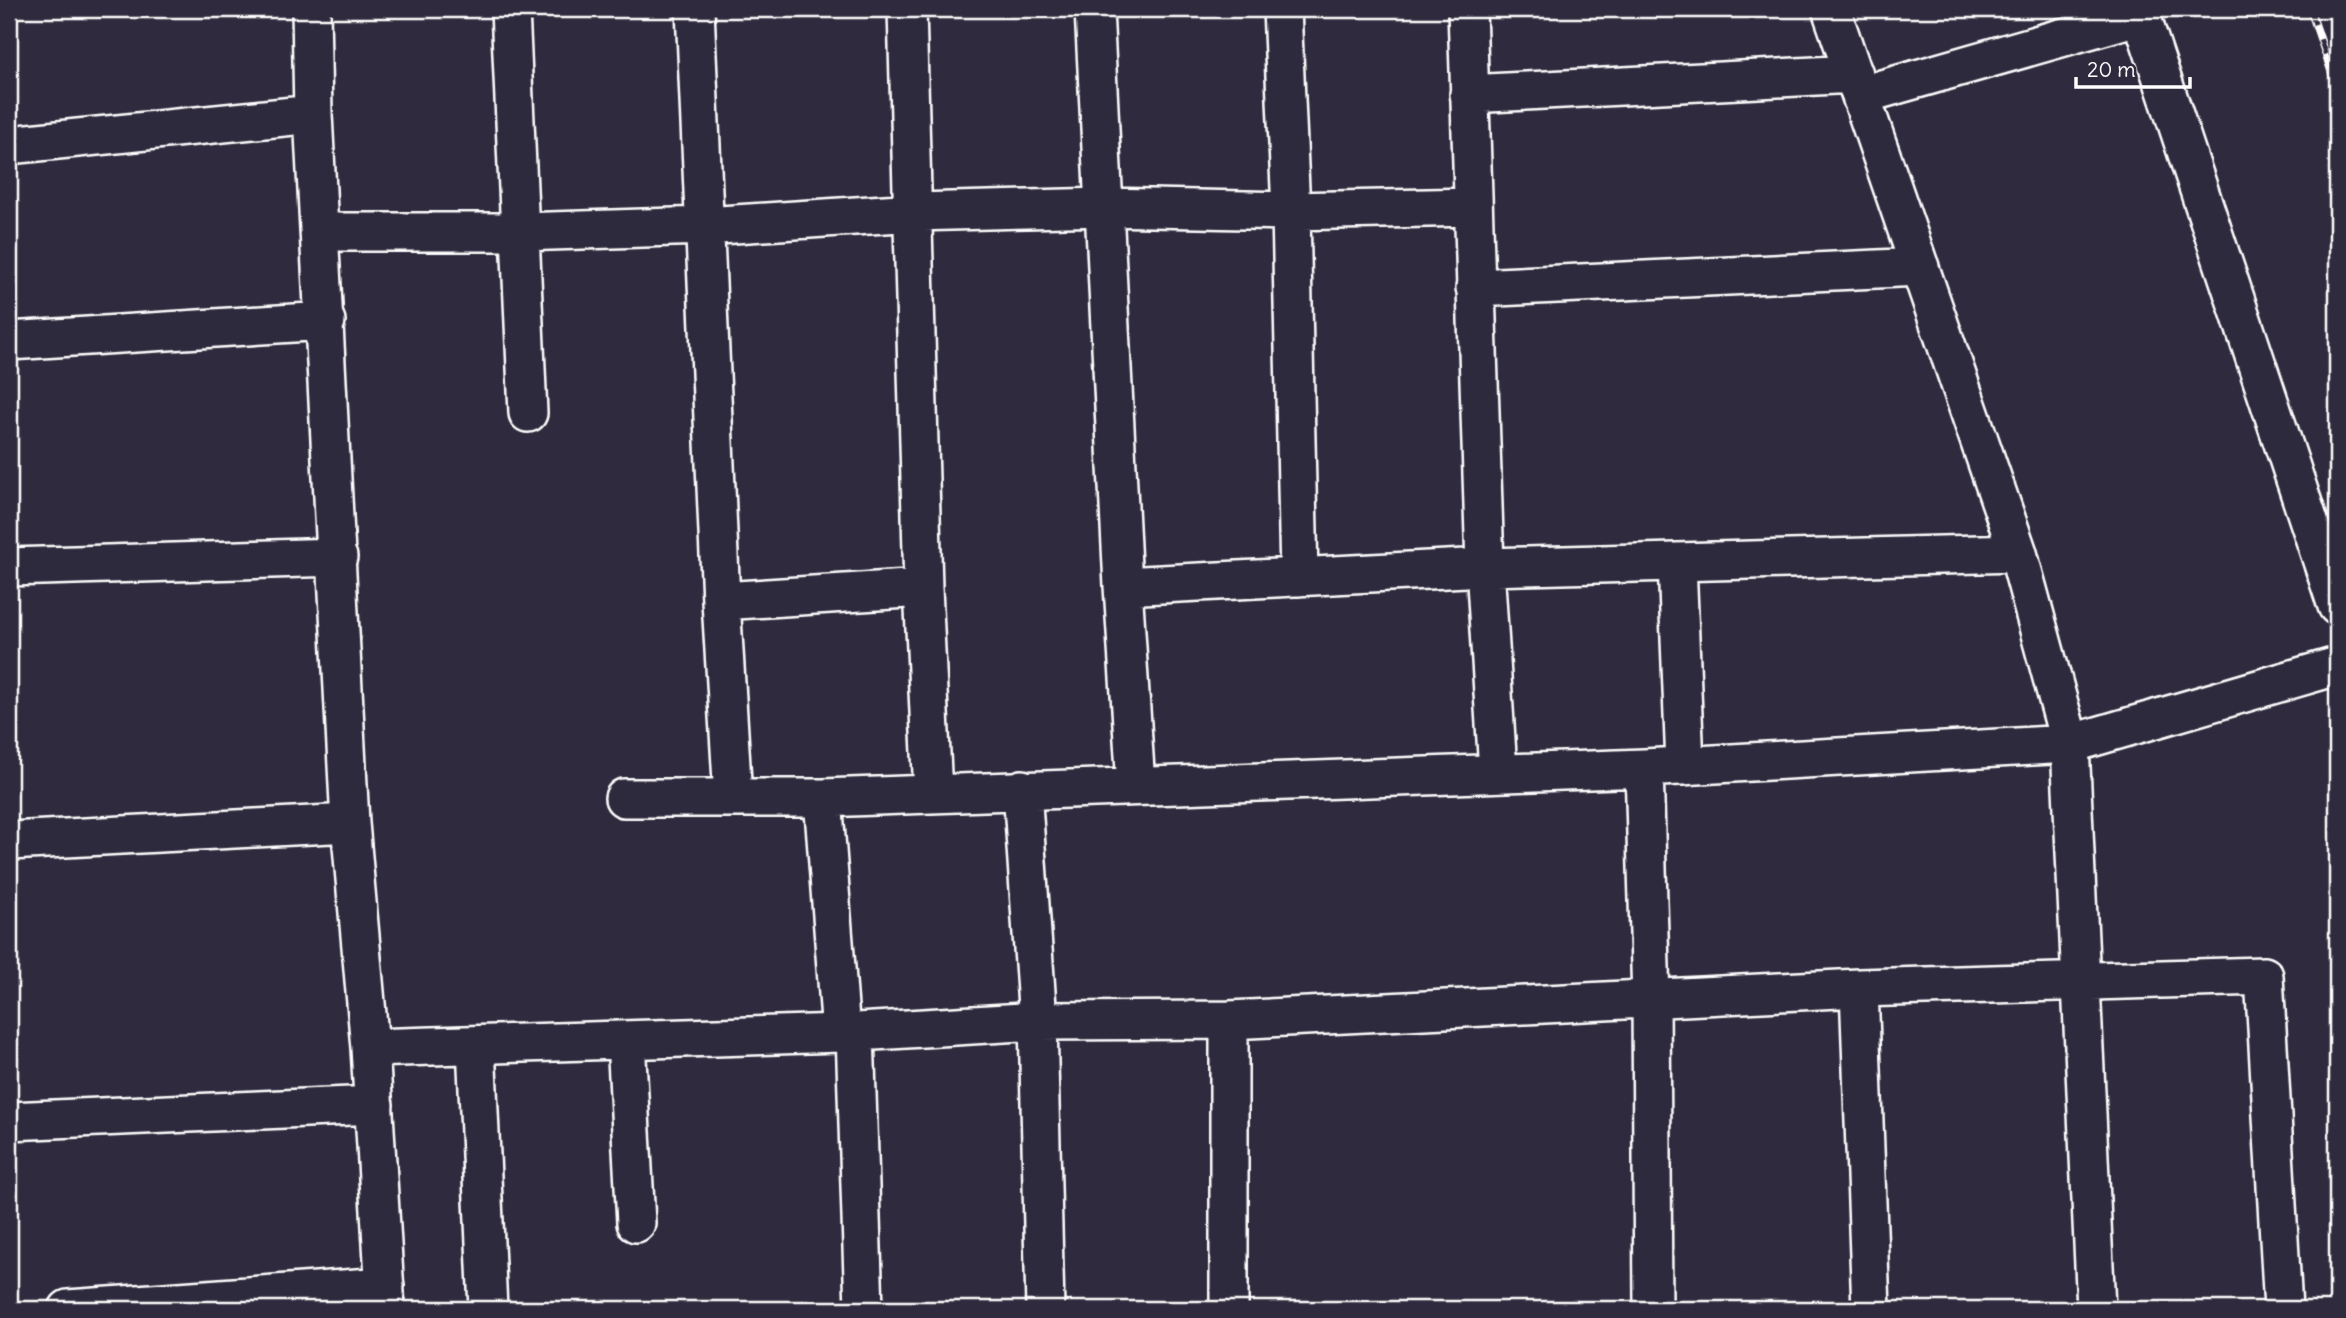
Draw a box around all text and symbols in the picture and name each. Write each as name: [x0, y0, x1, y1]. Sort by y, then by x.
scale bar: [2076, 46, 2190, 90]
text: 20 m: [2087, 56, 2136, 83]

